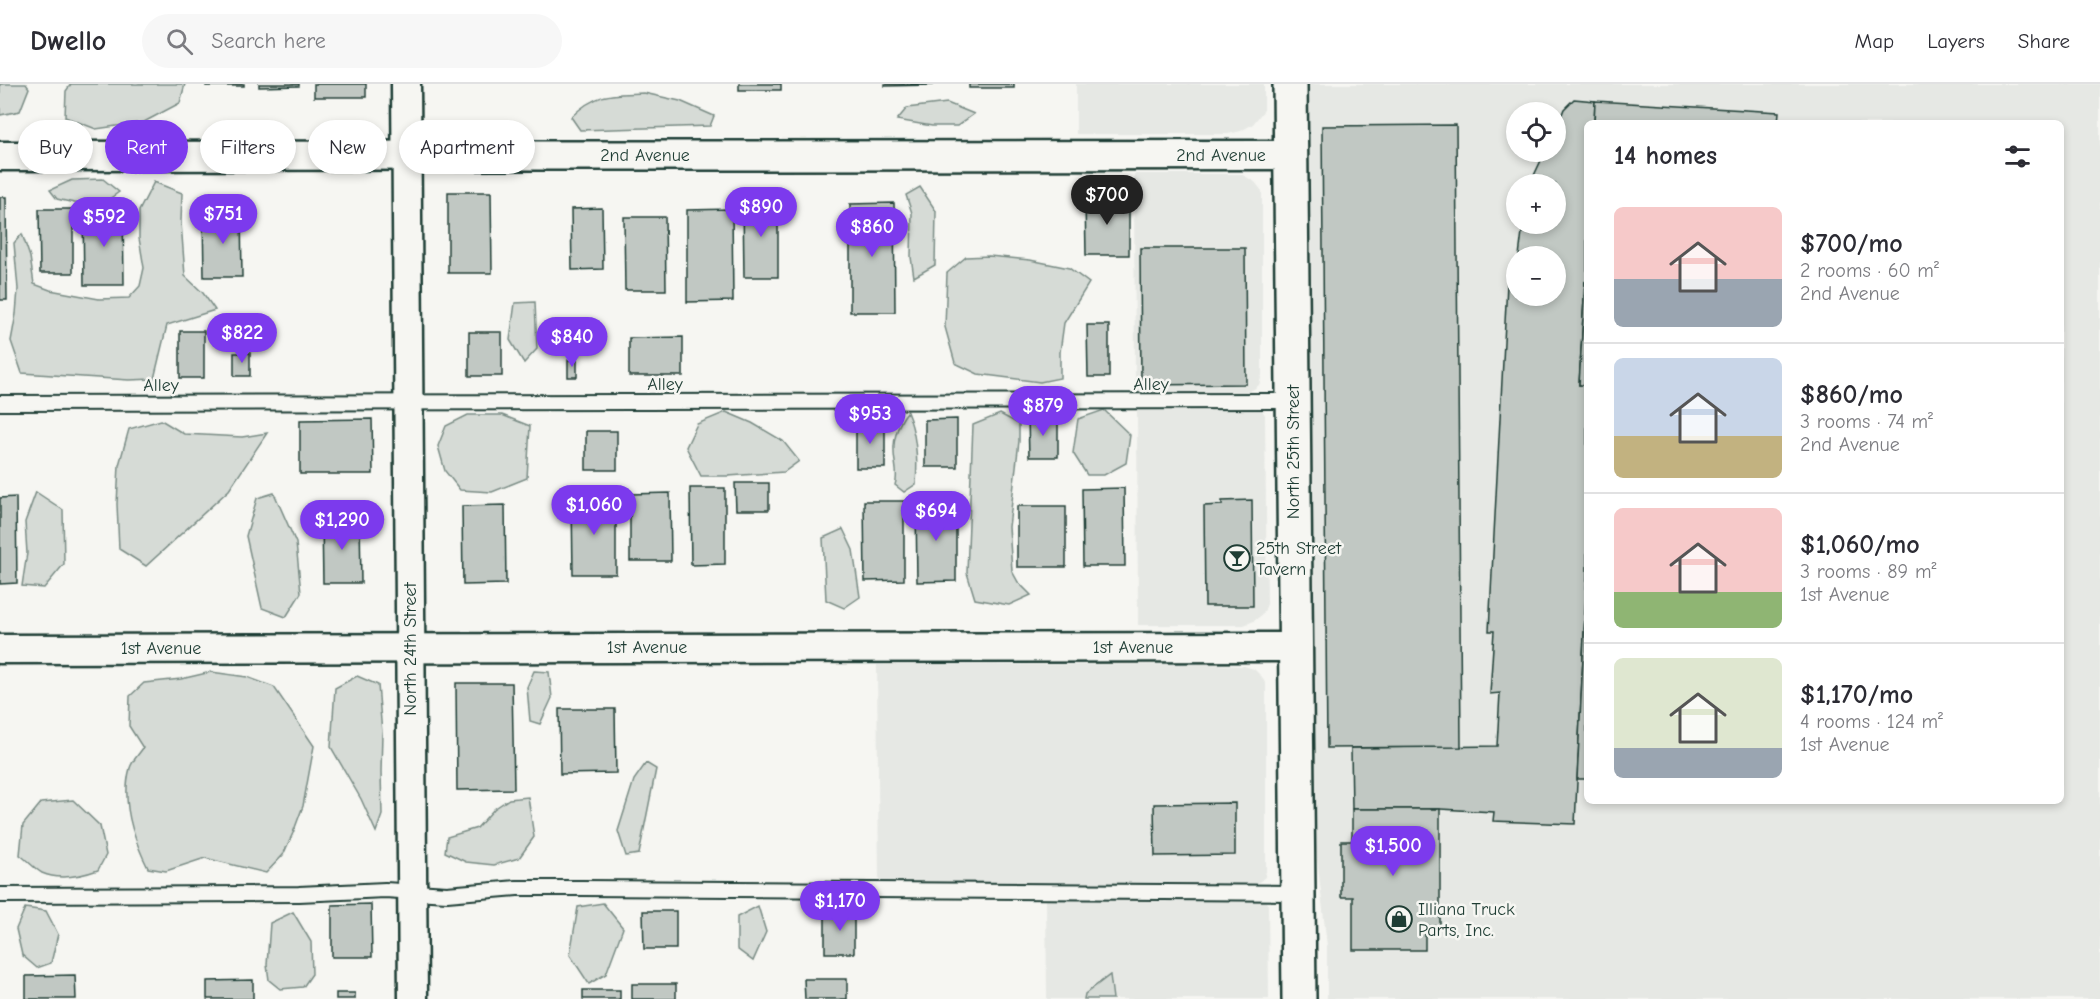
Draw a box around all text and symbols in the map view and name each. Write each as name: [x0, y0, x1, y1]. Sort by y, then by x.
search box: [142, 14, 562, 68]
text: Dwello: [30, 25, 106, 57]
icon: search: [163, 25, 196, 58]
text: Search here: [211, 28, 326, 54]
text: Map: [1855, 29, 1894, 53]
text: Layers: [1927, 29, 1985, 53]
text: Share: [2018, 29, 2070, 53]
map controls: [1506, 102, 1566, 306]
button: locate: [1506, 102, 1566, 162]
chip: Buy: [18, 120, 93, 174]
chip: Rent: [105, 120, 188, 174]
chip: Filters: [200, 120, 296, 174]
chip: New: [308, 120, 387, 174]
chip: Apartment: [399, 120, 535, 174]
icon: filters: [2001, 140, 2034, 173]
text: 14 homes: [1614, 141, 1717, 171]
street label: 2nd Avenue: [600, 145, 690, 166]
street label: 2nd Avenue: [1176, 145, 1266, 166]
button: +: [1506, 174, 1566, 234]
pin: $700: [1071, 175, 1143, 226]
text: $700: [1085, 183, 1129, 206]
pin: $890: [725, 187, 797, 238]
pin: $751: [187, 194, 259, 245]
text: $890: [739, 195, 783, 218]
pin: $592: [68, 197, 140, 248]
text: $751: [203, 202, 243, 225]
text: $592: [82, 205, 126, 228]
pin: $860: [836, 207, 908, 258]
text: $860: [850, 215, 894, 238]
text: $700/mo: [1800, 229, 1903, 259]
icon: home: [1662, 231, 1734, 303]
button: −: [1506, 246, 1566, 306]
text: 2 rooms · 60 m²: [1800, 259, 1939, 282]
text: 2nd Avenue: [1800, 282, 1900, 305]
pin: $822: [206, 313, 278, 364]
pin: $840: [536, 317, 608, 368]
text: $822: [221, 321, 263, 344]
text: $840: [550, 325, 594, 348]
street label: Alley: [647, 374, 684, 395]
street label: Alley: [1133, 374, 1170, 395]
street label: Alley: [143, 375, 180, 396]
text: $860/mo: [1800, 380, 1903, 410]
icon: home: [1662, 382, 1734, 454]
street label: North 25th Street: [1283, 384, 1304, 519]
pin: $879: [1007, 386, 1079, 437]
pin: $953: [834, 394, 906, 445]
text: $879: [1022, 394, 1064, 417]
text: $953: [849, 402, 891, 425]
text: 3 rooms · 74 m²: [1800, 410, 1933, 433]
text: 2nd Avenue: [1800, 433, 1900, 456]
pin: $1,060: [545, 485, 643, 536]
pin: $694: [900, 491, 972, 542]
text: $1,060: [565, 493, 623, 516]
text: $694: [915, 499, 957, 522]
pin: $1,290: [293, 500, 391, 551]
text: $1,290: [314, 508, 370, 531]
text: $1,060/mo: [1800, 530, 1920, 560]
icon: home: [1662, 532, 1734, 604]
place label: 25th Street Tavern: [1256, 538, 1342, 580]
bar icon: 25th Street Tavern: [1222, 543, 1252, 573]
text: 3 rooms · 89 m²: [1800, 560, 1936, 583]
street label: North 24th Street: [400, 582, 421, 716]
text: 1st Avenue: [1800, 583, 1890, 606]
street label: 1st Avenue: [607, 637, 687, 658]
street label: 1st Avenue: [1093, 637, 1173, 658]
street label: 1st Avenue: [121, 638, 201, 659]
text: $1,170/mo: [1800, 680, 1913, 710]
icon: home: [1662, 682, 1734, 754]
text: 4 rooms · 124 m²: [1800, 710, 1943, 733]
text: 1st Avenue: [1800, 733, 1890, 756]
pin: $1,500: [1344, 826, 1442, 877]
text: $1,500: [1364, 834, 1422, 857]
pin: $1,170: [791, 881, 889, 932]
text: $1,170: [814, 889, 866, 912]
place label: Illiana Truck Parts, Inc.: [1418, 899, 1515, 941]
shop icon: Illiana Truck Parts, Inc.: [1384, 904, 1414, 934]

